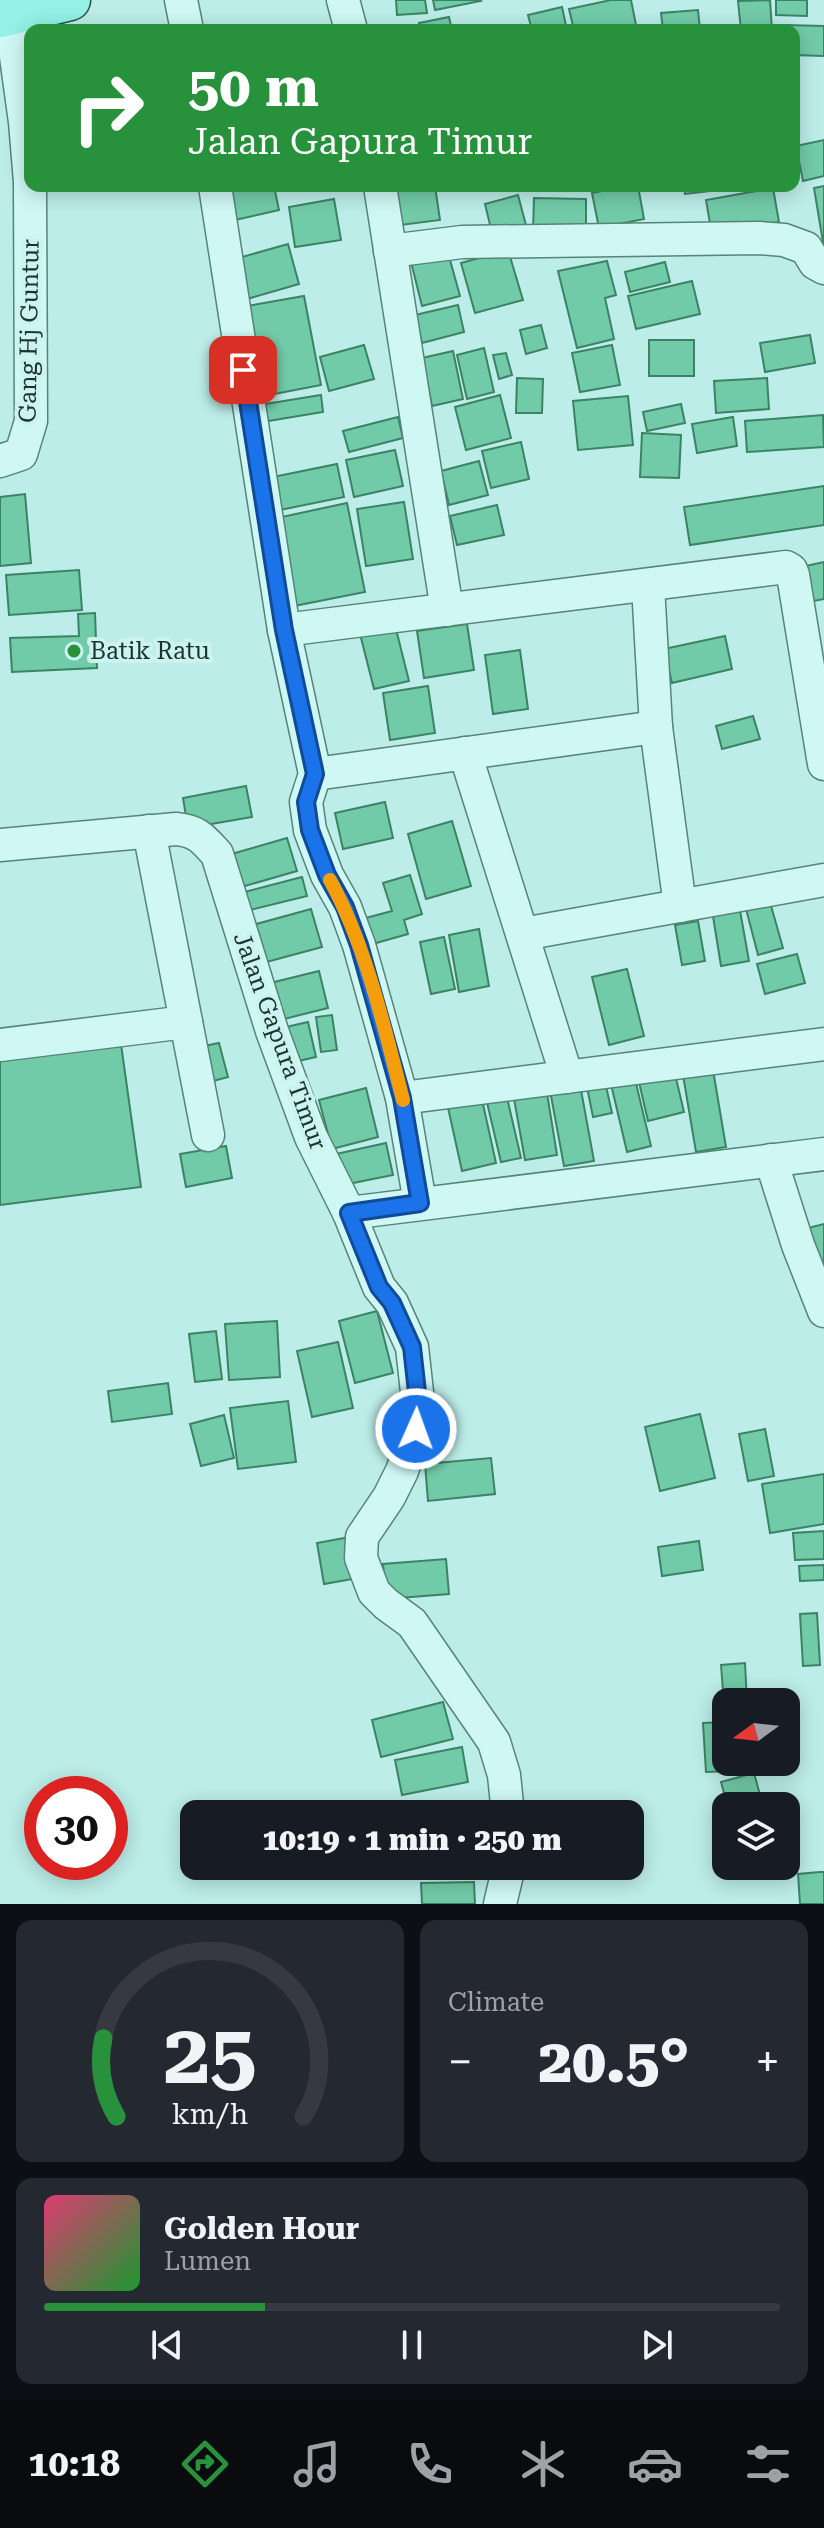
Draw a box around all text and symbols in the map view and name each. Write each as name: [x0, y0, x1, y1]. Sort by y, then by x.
text: 50 m: [188, 54, 319, 120]
icon: right: [56, 56, 160, 160]
text: Jalan Gapura Timur: [188, 121, 532, 163]
street label: Gang Hj Guntur: [13, 239, 45, 423]
pin: [209, 336, 277, 404]
icon: arrive: [221, 348, 265, 392]
place label: Batik Ratu: [90, 637, 210, 665]
marker: Batik Ratu: [65, 642, 83, 660]
street label: Jalan Gapura Timur: [228, 928, 332, 1154]
position arrow: [374, 1387, 458, 1471]
north arrow: [712, 1688, 800, 1776]
map controls: [712, 1688, 800, 1880]
speed limit sign: 30: [24, 1776, 128, 1880]
button: layers: [712, 1792, 800, 1880]
text: 10:19 · 1 min · 250 m: [262, 1822, 562, 1857]
text: Climate: [448, 1987, 544, 2017]
text: 25: [163, 2006, 257, 2103]
text: 20.5°: [539, 2026, 689, 2097]
text: −: [448, 2036, 473, 2088]
text: +: [755, 2036, 780, 2088]
text: km/h: [172, 2097, 248, 2131]
text: Golden Hour: [164, 2211, 359, 2246]
text: Lumen: [164, 2246, 251, 2276]
icon: previous: [145, 2323, 189, 2367]
icon: pause: [390, 2323, 434, 2367]
icon: next: [635, 2323, 679, 2367]
icon: directions: [177, 2436, 233, 2492]
icon: music: [289, 2436, 345, 2492]
icon: phone: [402, 2436, 458, 2492]
icon: climate: [515, 2436, 571, 2492]
icon: car: [627, 2436, 683, 2492]
icon: filters: [740, 2436, 796, 2492]
text: 10:18: [28, 2443, 120, 2485]

